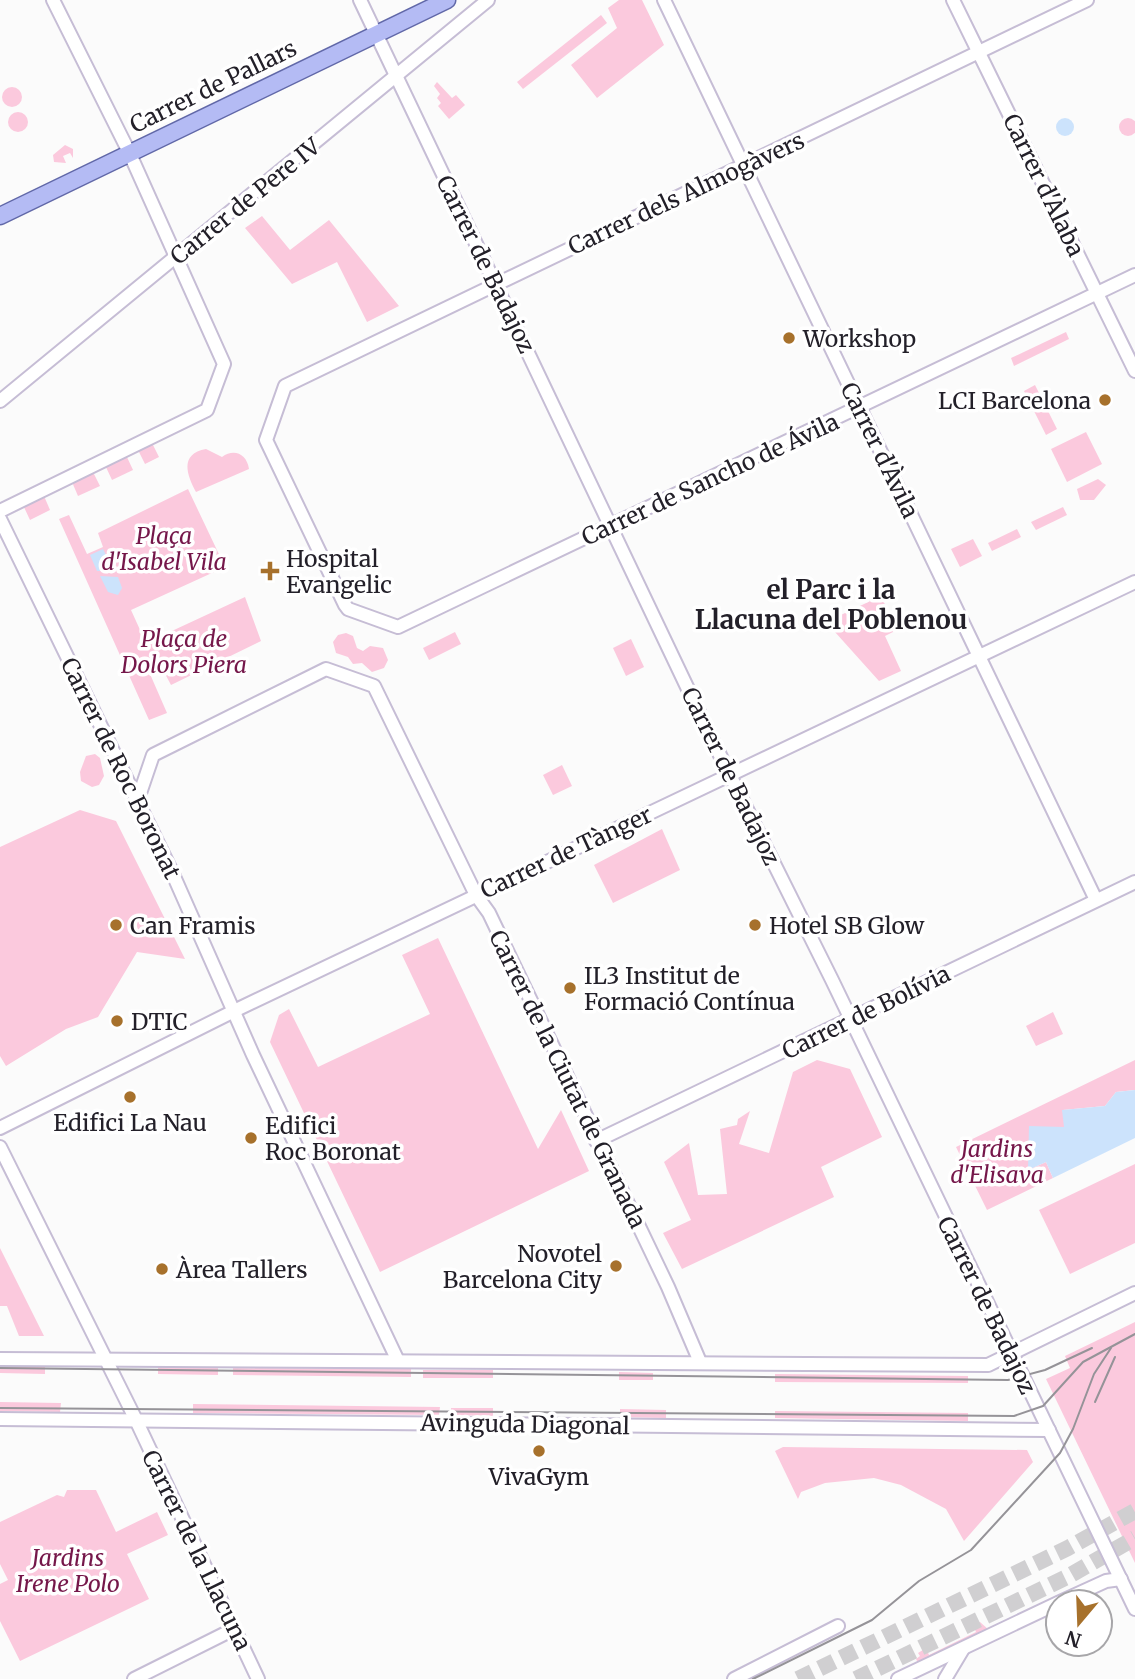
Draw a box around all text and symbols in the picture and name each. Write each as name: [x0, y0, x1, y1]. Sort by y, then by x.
street label: Carrer de Pallars: [125, 33, 301, 139]
street label: Carrer d'Àlaba: [997, 109, 1091, 261]
street label: Carrer dels Almogàvers: [563, 125, 809, 261]
street label: Carrer de Pere IV: [164, 131, 327, 270]
street label: Carrer de Badajoz: [430, 170, 542, 358]
place label: Workshop: [802, 324, 916, 353]
marker: Workshop: [781, 330, 797, 346]
street label: Carrer d'Àvila: [835, 377, 925, 523]
place label: LCI Barcelona: [938, 386, 1091, 415]
marker: LCI Barcelona: [1097, 392, 1113, 408]
street label: Carrer de Sancho de Ávila: [577, 407, 843, 551]
park label: Plaça d'Isabel Vila: [101, 521, 227, 576]
place label: Hospital Evangelic: [286, 544, 392, 599]
marker: Hospital Evangelic: [260, 561, 280, 581]
district label: el Parc i la Llacuna del Poblenou: [695, 573, 967, 636]
park label: Plaça de Dolors Piera: [120, 624, 247, 679]
street label: Carrer de Roc Boronat: [55, 653, 187, 883]
street label: Carrer de Badajoz: [675, 682, 787, 870]
street label: Carrer de Tànger: [476, 800, 656, 904]
place label: Can Framis: [130, 911, 256, 940]
place label: Hotel SB Glow: [769, 911, 925, 940]
marker: Can Framis: [108, 917, 124, 933]
marker: Hotel SB Glow: [747, 917, 763, 933]
street label: Carrer de la Ciutat de Granada: [483, 925, 653, 1233]
street label: Carrer de Bolívia: [777, 959, 955, 1065]
place label: IL3 Institut de Formació Contínua: [584, 961, 795, 1016]
marker: IL3 Institut de Formació Contínua: [562, 980, 578, 996]
place label: DTIC: [131, 1007, 188, 1036]
marker: DTIC: [109, 1013, 125, 1029]
marker: Edifici La Nau: [122, 1089, 138, 1105]
place label: Edifici La Nau: [53, 1108, 207, 1137]
place label: Edifici Roc Boronat: [265, 1111, 401, 1166]
marker: Edifici Roc Boronat: [243, 1130, 259, 1146]
park label: Jardins d'Elisava: [950, 1134, 1044, 1189]
street label: Carrer de Badajoz: [931, 1211, 1043, 1399]
place label: Novotel Barcelona City: [443, 1239, 603, 1294]
place label: Àrea Tallers: [175, 1255, 308, 1284]
marker: Novotel Barcelona City: [608, 1258, 624, 1274]
marker: Àrea Tallers: [154, 1261, 170, 1277]
street label: Avinguda Diagonal: [419, 1408, 630, 1440]
marker: VivaGym: [531, 1443, 547, 1459]
street label: Carrer de la Llacuna: [136, 1445, 258, 1655]
place label: VivaGym: [488, 1462, 589, 1491]
park label: Jardins Irene Polo: [16, 1543, 120, 1598]
north arrow: [1044, 1588, 1114, 1658]
text: N: [1062, 1625, 1084, 1653]

